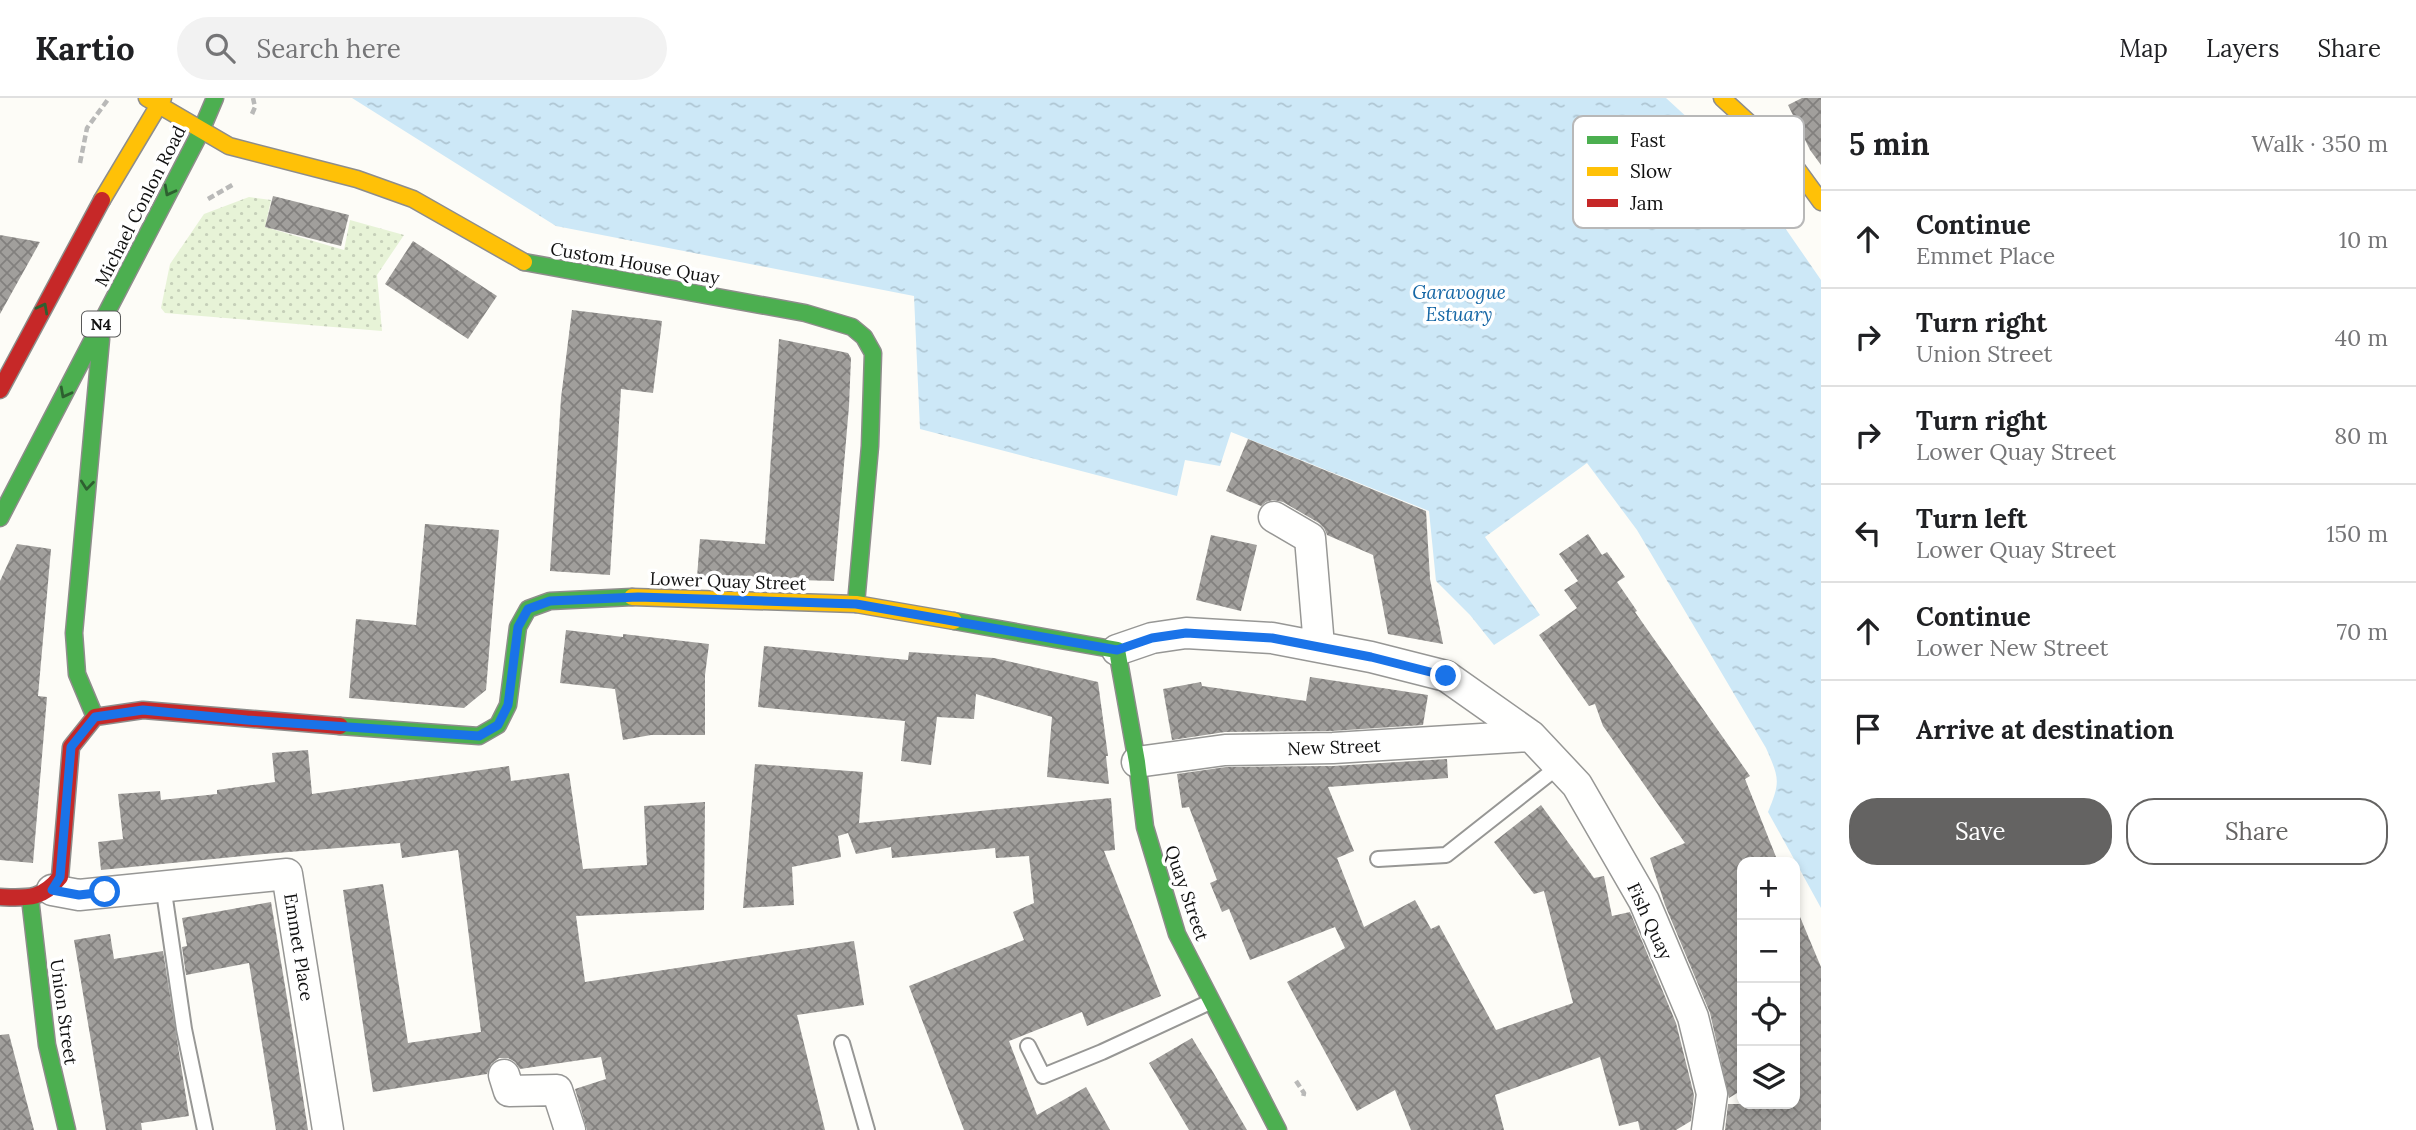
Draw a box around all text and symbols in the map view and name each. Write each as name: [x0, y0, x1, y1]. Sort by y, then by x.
search box: [177, 17, 667, 80]
text: Kartio: [35, 27, 135, 69]
icon: search: [201, 29, 239, 67]
text: Search here: [257, 32, 401, 65]
text: Map: [2119, 33, 2168, 64]
text: Layers: [2206, 33, 2279, 64]
text: Share: [2317, 33, 2381, 64]
legend: [1573, 116, 1804, 228]
street label: Michael Conlon Road: [89, 121, 191, 290]
text: 5 min: [1849, 125, 1930, 163]
text: Fast: [1630, 128, 1666, 152]
text: Walk · 350 m: [2251, 129, 2388, 158]
text: Slow: [1630, 159, 1673, 183]
one-way arrow: [164, 184, 177, 196]
text: Jam: [1629, 191, 1664, 215]
text: Continue: [1916, 208, 2031, 241]
icon: ahead: [1849, 220, 1887, 258]
text: 10 m: [2339, 225, 2388, 254]
street label: Custom House Quay: [549, 237, 722, 289]
text: Emmet Place: [1916, 241, 2055, 270]
water label: Garavogue Estuary: [1412, 280, 1506, 326]
one-way arrow: [35, 303, 48, 315]
text: Turn right: [1916, 306, 2047, 339]
road number: N4: [82, 312, 120, 336]
icon: right: [1849, 318, 1887, 356]
text: 40 m: [2335, 323, 2388, 352]
text: Union Street: [1916, 339, 2052, 368]
one-way arrow: [60, 386, 73, 399]
text: Turn right: [1916, 404, 2047, 437]
icon: right: [1849, 416, 1887, 454]
text: 80 m: [2334, 421, 2388, 450]
text: Lower Quay Street: [1916, 437, 2116, 466]
one-way arrow: [79, 480, 94, 491]
text: Turn left: [1916, 502, 2027, 535]
icon: left: [1849, 514, 1887, 552]
text: 150 m: [2326, 519, 2388, 548]
text: Lower Quay Street: [1916, 535, 2116, 564]
street label: Lower Quay Street: [649, 567, 807, 595]
text: Continue: [1916, 600, 2031, 633]
icon: ahead: [1849, 612, 1887, 650]
text: 70 m: [2337, 617, 2388, 646]
text: Lower New Street: [1916, 633, 2109, 662]
route end: [1430, 660, 1461, 691]
icon: arrive: [1849, 710, 1887, 748]
text: Arrive at destination: [1916, 713, 2174, 746]
street label: New Street: [1287, 734, 1381, 760]
button: Save: [1849, 798, 2112, 865]
button: Share: [2126, 798, 2388, 865]
street label: Quay Street: [1160, 842, 1214, 944]
map controls: [1737, 857, 1800, 1109]
button: +: [1737, 857, 1800, 920]
route start: [89, 876, 120, 907]
street label: Fish Quay: [1622, 879, 1678, 964]
street label: Emmet Place: [279, 891, 319, 1003]
button: −: [1737, 920, 1800, 983]
street label: Union Street: [45, 958, 83, 1066]
button: locate: [1737, 983, 1800, 1046]
button: layers: [1737, 1046, 1800, 1109]

